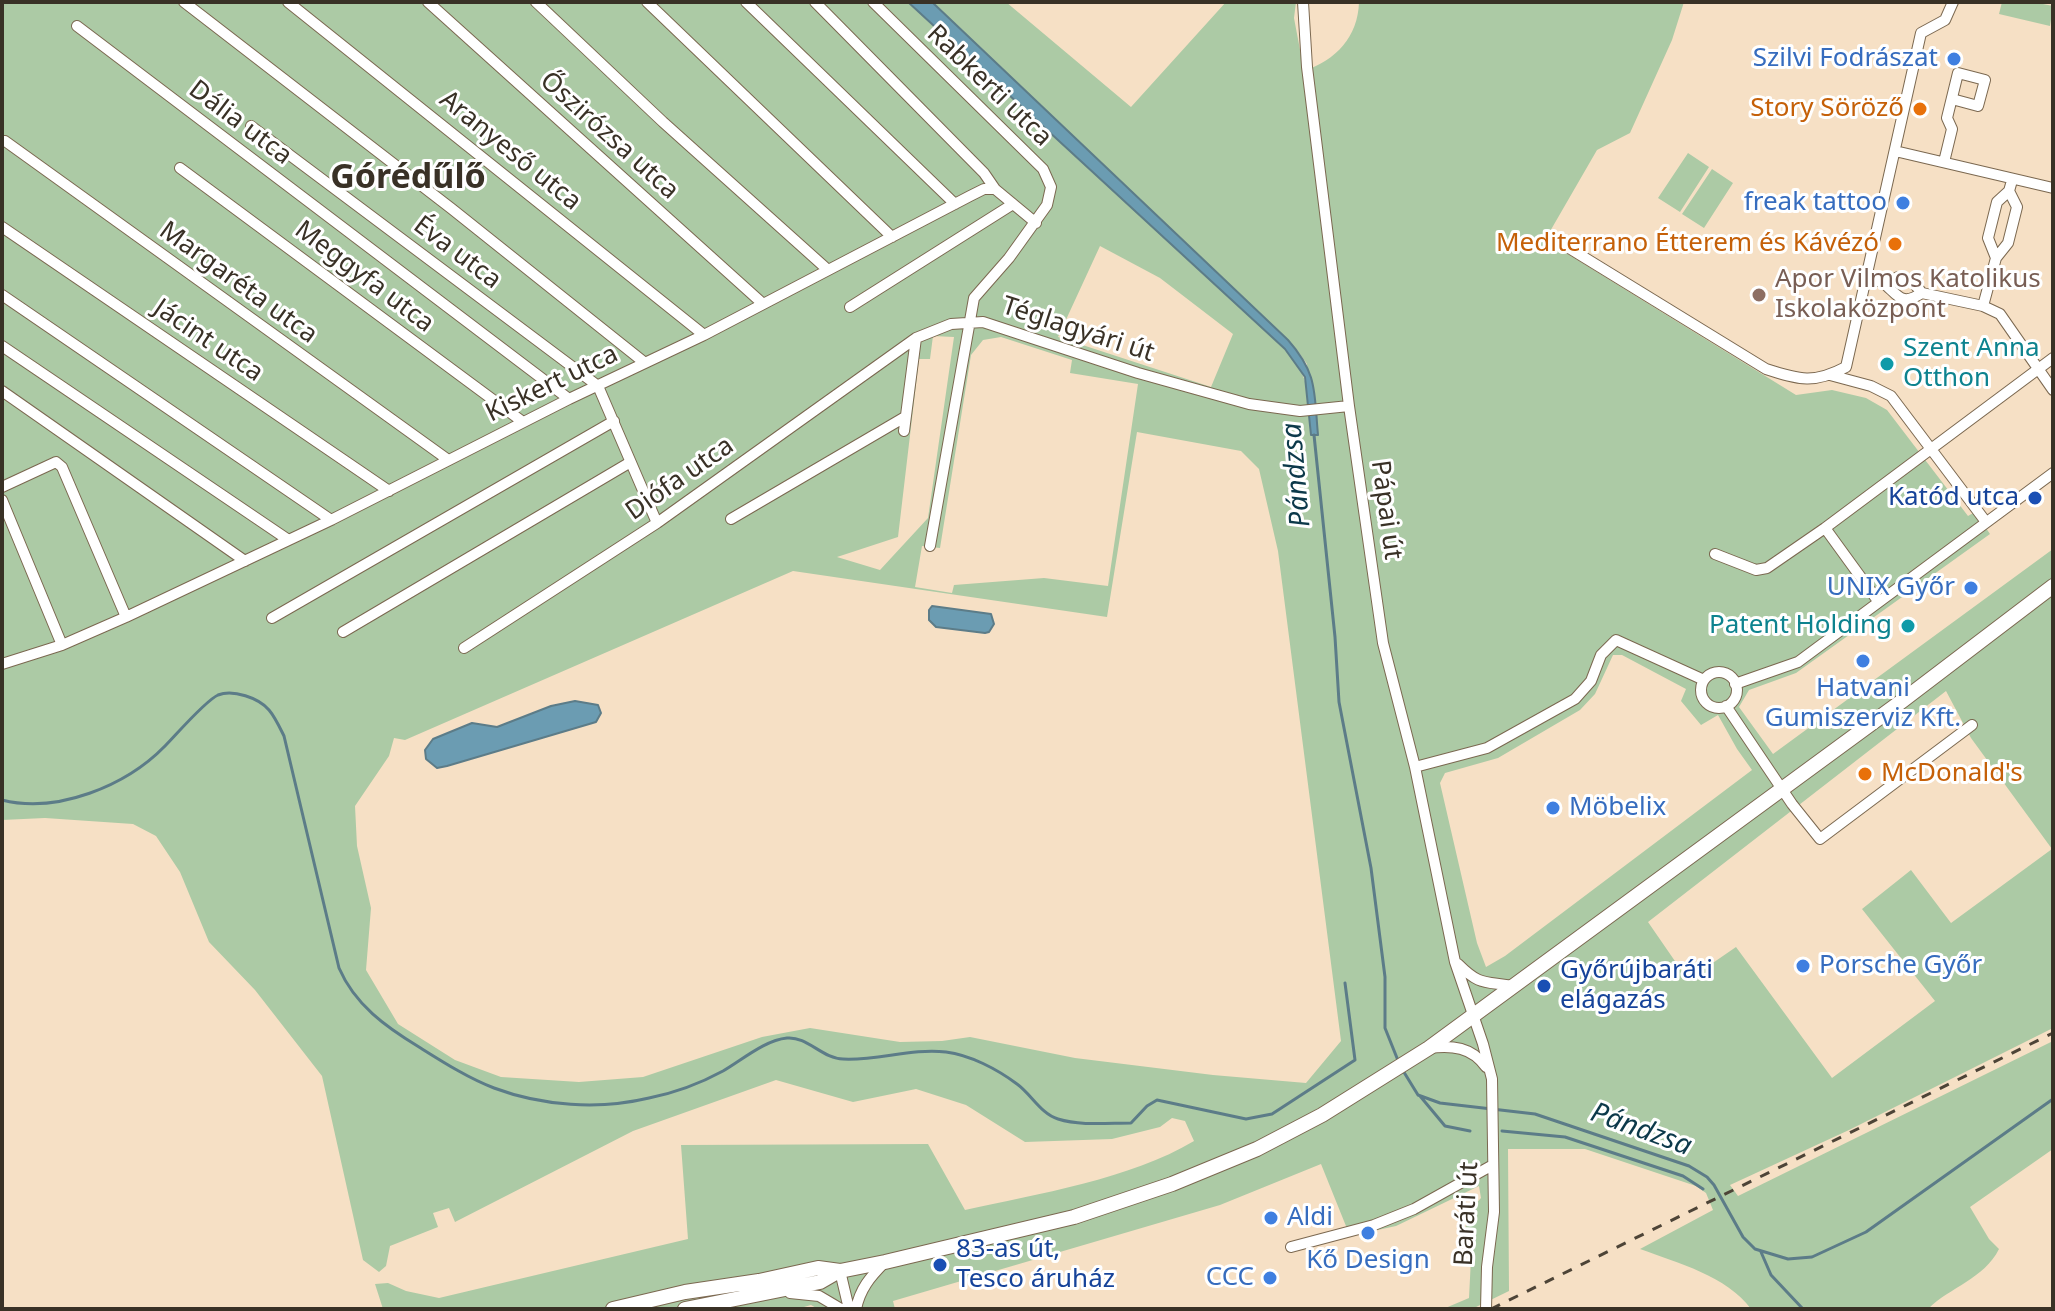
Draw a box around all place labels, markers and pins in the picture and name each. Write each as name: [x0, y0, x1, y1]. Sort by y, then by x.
place label: Szilvi Fodrászat: [1753, 43, 1938, 75]
marker: Szilvi Fodrászat: [1945, 50, 1963, 68]
place label: Story Söröző: [1750, 93, 1904, 125]
marker: Story Söröző: [1911, 100, 1929, 118]
place label: freak tattoo: [1744, 187, 1887, 219]
marker: freak tattoo: [1894, 194, 1912, 212]
place label: Mediterrano Étterem és Kávézó: [1496, 228, 1879, 260]
marker: Mediterrano Étterem és Kávézó: [1886, 235, 1904, 253]
place label: Apor Vilmos Katolikus Iskolaközpont: [1775, 264, 2041, 326]
marker: Apor Vilmos Katolikus Iskolaközpont: [1750, 286, 1768, 304]
place label: Szent Anna Otthon: [1903, 333, 2040, 394]
marker: Szent Anna Otthon: [1878, 355, 1896, 373]
place label: Katód utca: [1888, 482, 2019, 514]
marker: Katód utca: [2026, 489, 2044, 507]
place label: UNIX Győr: [1827, 572, 1955, 604]
marker: UNIX Győr: [1962, 579, 1980, 597]
place label: Patent Holding: [1709, 610, 1892, 642]
marker: Patent Holding: [1899, 617, 1917, 635]
marker: Hatvani Gumiszerviz Kft.: [1854, 652, 1872, 670]
place label: Hatvani Gumiszerviz Kft.: [1765, 673, 1961, 734]
place label: McDonald's: [1881, 758, 2023, 790]
marker: McDonald's: [1856, 765, 1874, 783]
place label: Möbelix: [1569, 792, 1666, 824]
marker: Möbelix: [1544, 799, 1562, 817]
place label: Porsche Győr: [1819, 950, 1982, 982]
place label: Győrújbaráti elágazás: [1560, 955, 1713, 1016]
marker: Porsche Győr: [1794, 957, 1812, 975]
marker: Győrújbaráti elágazás: [1535, 977, 1553, 995]
place label: Aldi: [1287, 1202, 1333, 1234]
marker: Aldi: [1262, 1209, 1280, 1227]
marker: Kő Design: [1359, 1224, 1377, 1242]
place label: 83-as út, Tesco áruház: [956, 1234, 1115, 1296]
place label: Kő Design: [1306, 1245, 1430, 1277]
marker: 83-as út, Tesco áruház: [931, 1256, 949, 1274]
place label: CCC: [1206, 1262, 1254, 1294]
marker: CCC: [1261, 1269, 1279, 1287]

